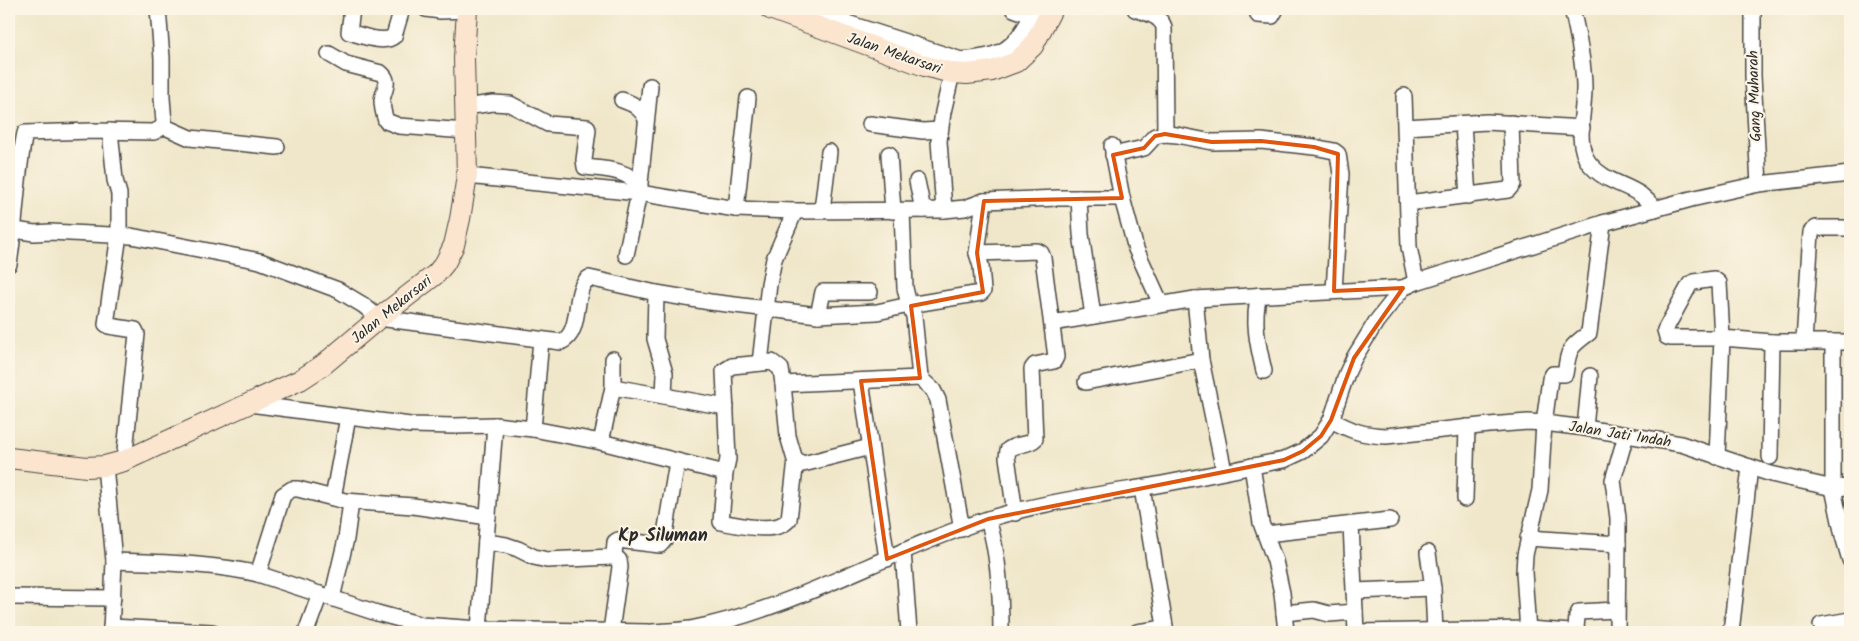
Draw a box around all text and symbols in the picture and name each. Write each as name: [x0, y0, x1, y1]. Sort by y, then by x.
street label: Jalan Mekarsari: [844, 27, 946, 82]
street label: Gang Muharah: [1741, 50, 1769, 142]
street label: Jalan Mekarsari: [346, 269, 439, 350]
street label: Jalan Jati Indah: [1567, 415, 1673, 455]
district label: Kp Siluman: [618, 522, 708, 551]

